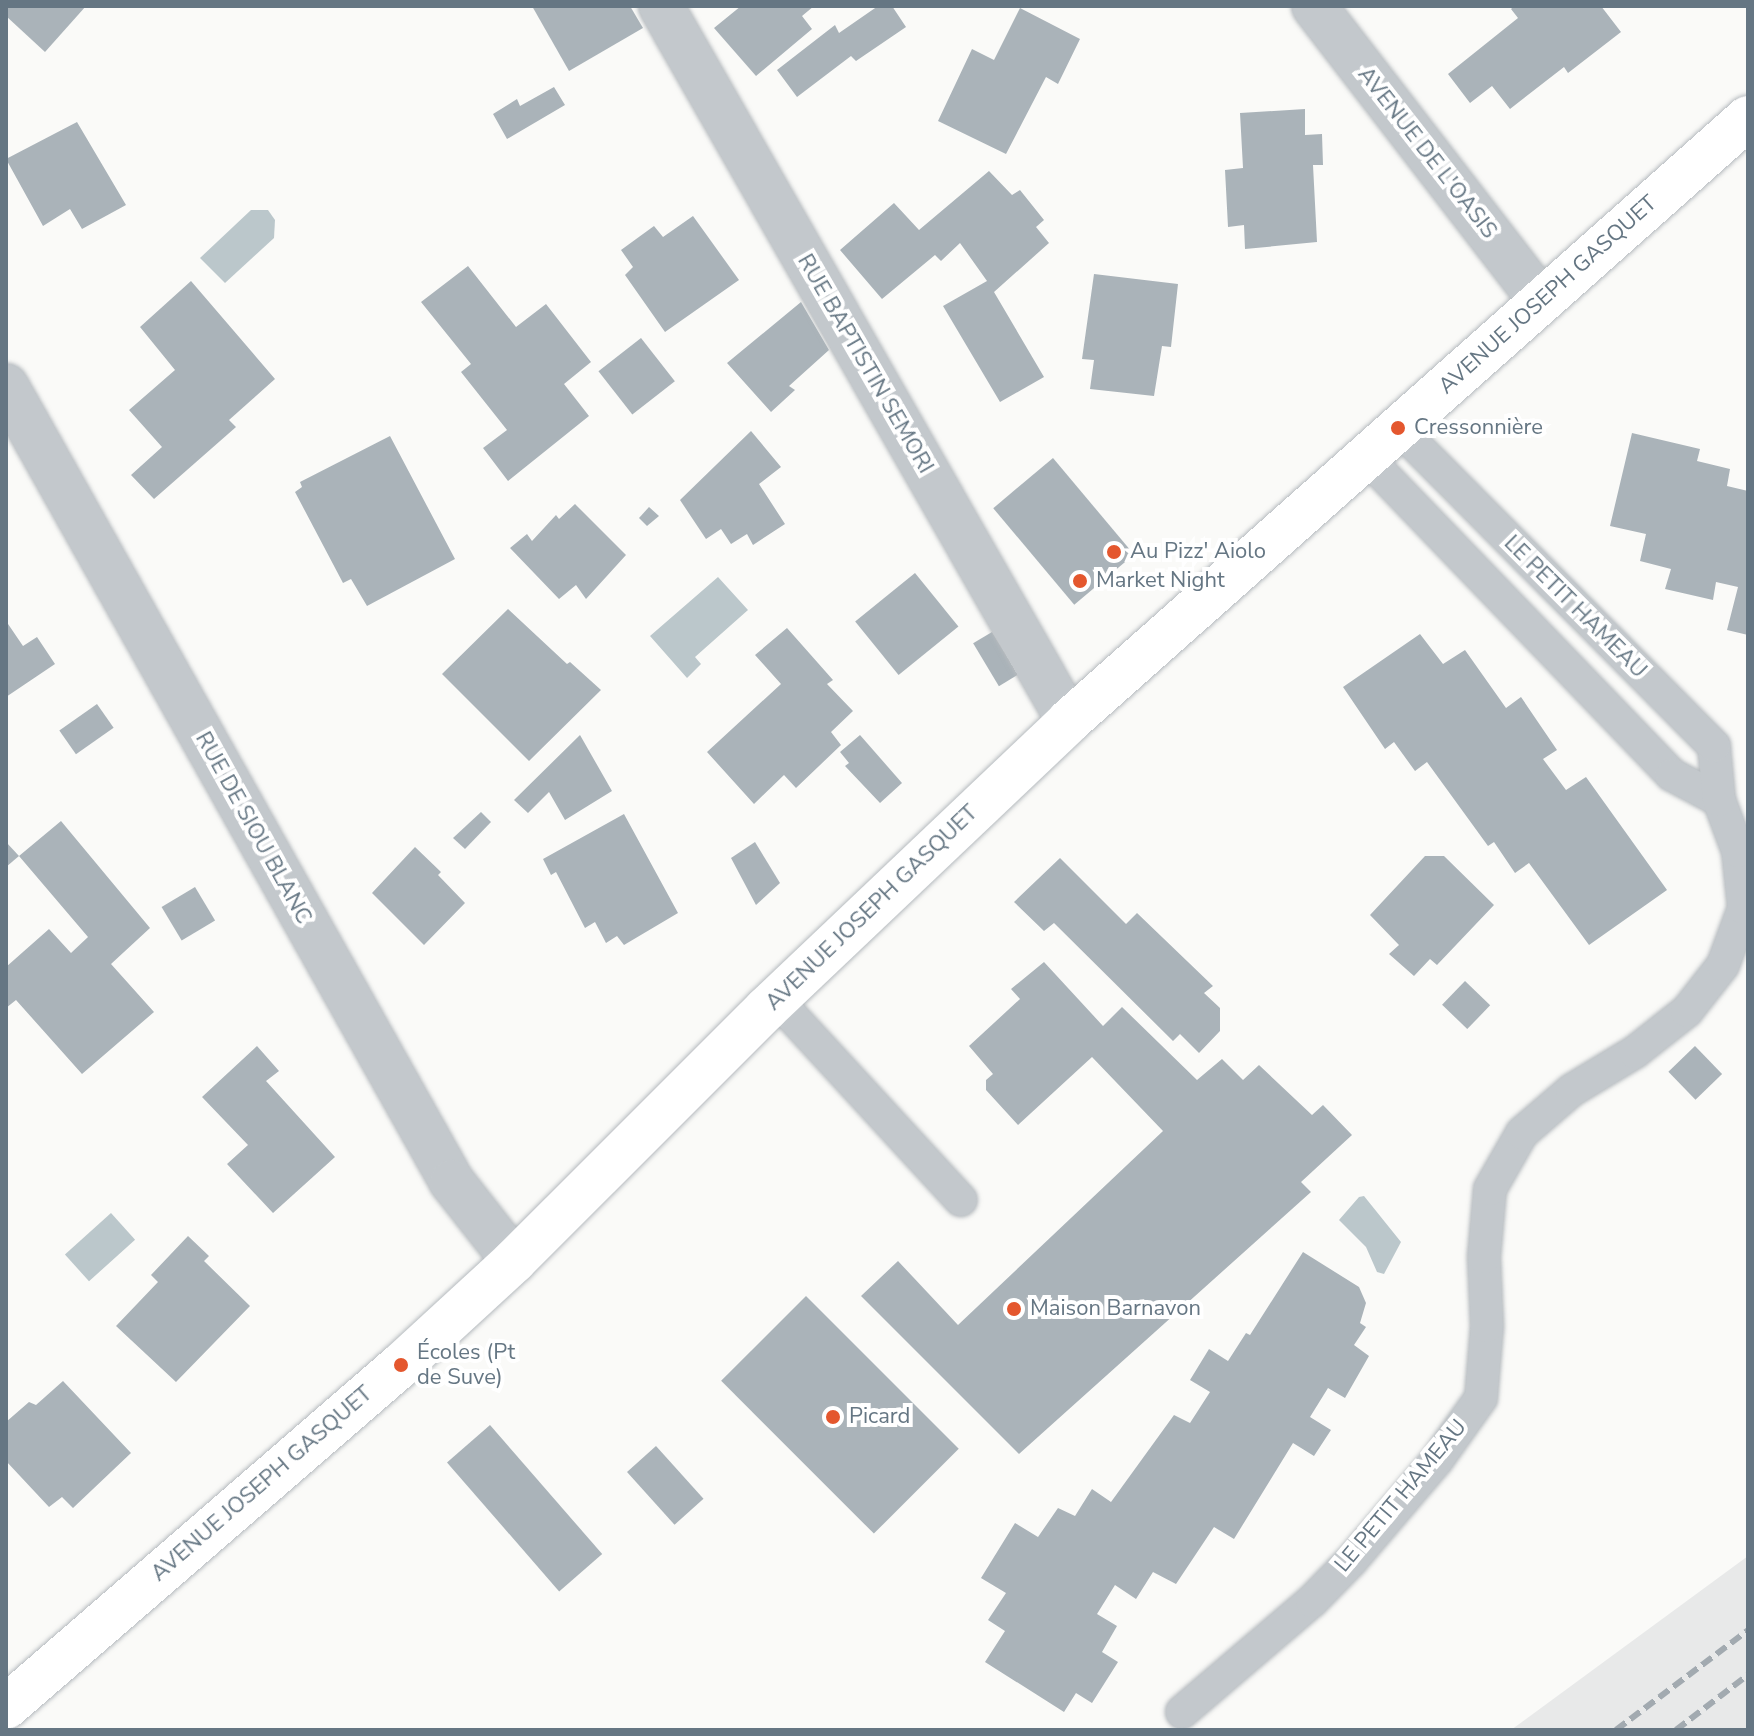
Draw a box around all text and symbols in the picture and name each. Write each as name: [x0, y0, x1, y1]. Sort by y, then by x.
street label: AVENUE DE L'OASIS: [1352, 62, 1502, 244]
street label: AVENUE JOSEPH GASQUET: [1434, 190, 1662, 400]
street label: RUE BAPTISTIN SEMORI: [791, 250, 939, 478]
place label: Cressonnière: [1414, 415, 1543, 441]
marker: Cressonnière: [1389, 419, 1407, 437]
street label: LE PETIT HAMEAU: [1498, 530, 1652, 684]
place label: Au Pizz' Aiolo: [1130, 539, 1266, 565]
marker: Au Pizz' Aiolo: [1105, 543, 1123, 561]
place label: Market Night: [1096, 568, 1225, 594]
marker: Market Night: [1071, 572, 1089, 590]
street label: RUE DE SIOU BLANC: [189, 727, 317, 929]
street label: AVENUE JOSEPH GASQUET: [761, 800, 983, 1016]
place label: Maison Barnavon: [1030, 1296, 1201, 1322]
marker: Maison Barnavon: [1005, 1300, 1023, 1318]
place label: Écoles (Pt de Suve): [417, 1339, 515, 1390]
marker: Écoles (Pt de Suve): [392, 1356, 410, 1374]
street label: AVENUE JOSEPH GASQUET: [146, 1381, 378, 1587]
place label: Picard: [849, 1404, 910, 1430]
marker: Picard: [824, 1408, 842, 1426]
street label: LE PETIT HAMEAU: [1330, 1414, 1472, 1578]

